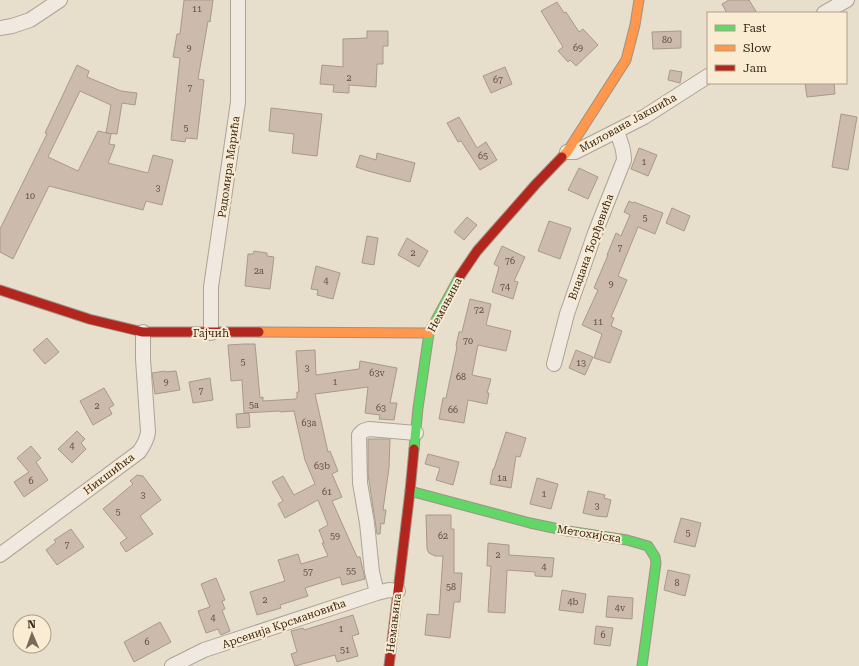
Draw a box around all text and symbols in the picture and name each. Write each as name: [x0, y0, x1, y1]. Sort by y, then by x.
house number: 11: [192, 4, 202, 14]
legend: [707, 12, 847, 84]
text: Fast: [743, 21, 767, 35]
house number: 80: [662, 35, 672, 45]
text: Slow: [743, 41, 771, 55]
house number: 9: [186, 43, 192, 53]
house number: 69: [573, 43, 583, 53]
text: Jam: [743, 61, 767, 75]
house number: 2: [346, 73, 352, 83]
house number: 67: [493, 75, 503, 85]
house number: 7: [187, 83, 193, 93]
street label: Милована Јакшића: [577, 91, 679, 155]
street label: Радомира Марића: [215, 115, 243, 219]
house number: 5: [183, 123, 189, 133]
house number: 65: [478, 151, 488, 161]
house number: 1: [641, 157, 647, 167]
house number: 3: [155, 183, 161, 193]
house number: 10: [25, 191, 35, 201]
street label: Владана Ђорђевића: [566, 192, 616, 302]
house number: 5: [642, 213, 648, 223]
house number: 7: [617, 243, 623, 253]
house number: 2: [410, 248, 416, 258]
house number: 76: [505, 256, 515, 266]
house number: 2a: [254, 266, 264, 276]
house number: 4: [323, 276, 329, 286]
street label: Немањина: [425, 276, 465, 334]
house number: 9: [608, 279, 614, 289]
house number: 74: [500, 282, 510, 292]
house number: 72: [474, 305, 484, 315]
house number: 11: [593, 317, 603, 327]
street label: Гајчић: [193, 327, 229, 340]
house number: 70: [463, 336, 473, 346]
house number: 5: [240, 357, 246, 367]
house number: 13: [576, 358, 586, 368]
house number: 3: [304, 363, 310, 373]
house number: 63v: [369, 368, 385, 378]
house number: 68: [456, 372, 466, 382]
house number: 9: [163, 377, 169, 387]
house number: 1: [332, 377, 338, 387]
house number: 7: [198, 386, 204, 396]
house number: 5a: [249, 400, 259, 410]
house number: 2: [94, 401, 100, 411]
house number: 63: [376, 403, 386, 413]
house number: 66: [448, 405, 458, 415]
house number: 63a: [302, 418, 317, 428]
house number: 4: [69, 441, 75, 451]
street label: Никшићка: [81, 451, 137, 497]
house number: 63b: [314, 461, 330, 471]
house number: 1a: [497, 473, 507, 483]
house number: 6: [28, 476, 34, 486]
house number: 61: [322, 487, 332, 497]
house number: 1: [541, 489, 547, 499]
house number: 3: [140, 490, 146, 500]
house number: 3: [594, 501, 600, 511]
house number: 5: [115, 507, 121, 517]
street label: Метохијска: [556, 523, 622, 546]
house number: 5: [685, 528, 691, 538]
house number: 59: [330, 531, 340, 541]
house number: 62: [438, 531, 448, 541]
house number: 7: [64, 540, 70, 550]
house number: 2: [495, 550, 501, 560]
house number: 4: [541, 562, 547, 572]
house number: 55: [346, 566, 356, 576]
house number: 57: [303, 567, 313, 577]
house number: 8: [674, 578, 680, 588]
house number: 58: [446, 582, 456, 592]
street label: Немањина: [384, 593, 404, 653]
house number: 2: [262, 595, 268, 605]
street label: Арсенија Крсмановића: [220, 597, 348, 651]
house number: 4b: [568, 597, 579, 607]
house number: 4v: [615, 603, 626, 613]
house number: 4: [210, 613, 216, 623]
north arrow: [12, 614, 52, 654]
text: N: [27, 618, 37, 631]
house number: 1: [338, 624, 344, 634]
house number: 6: [600, 630, 606, 640]
house number: 6: [144, 637, 150, 647]
house number: 51: [340, 645, 350, 655]

